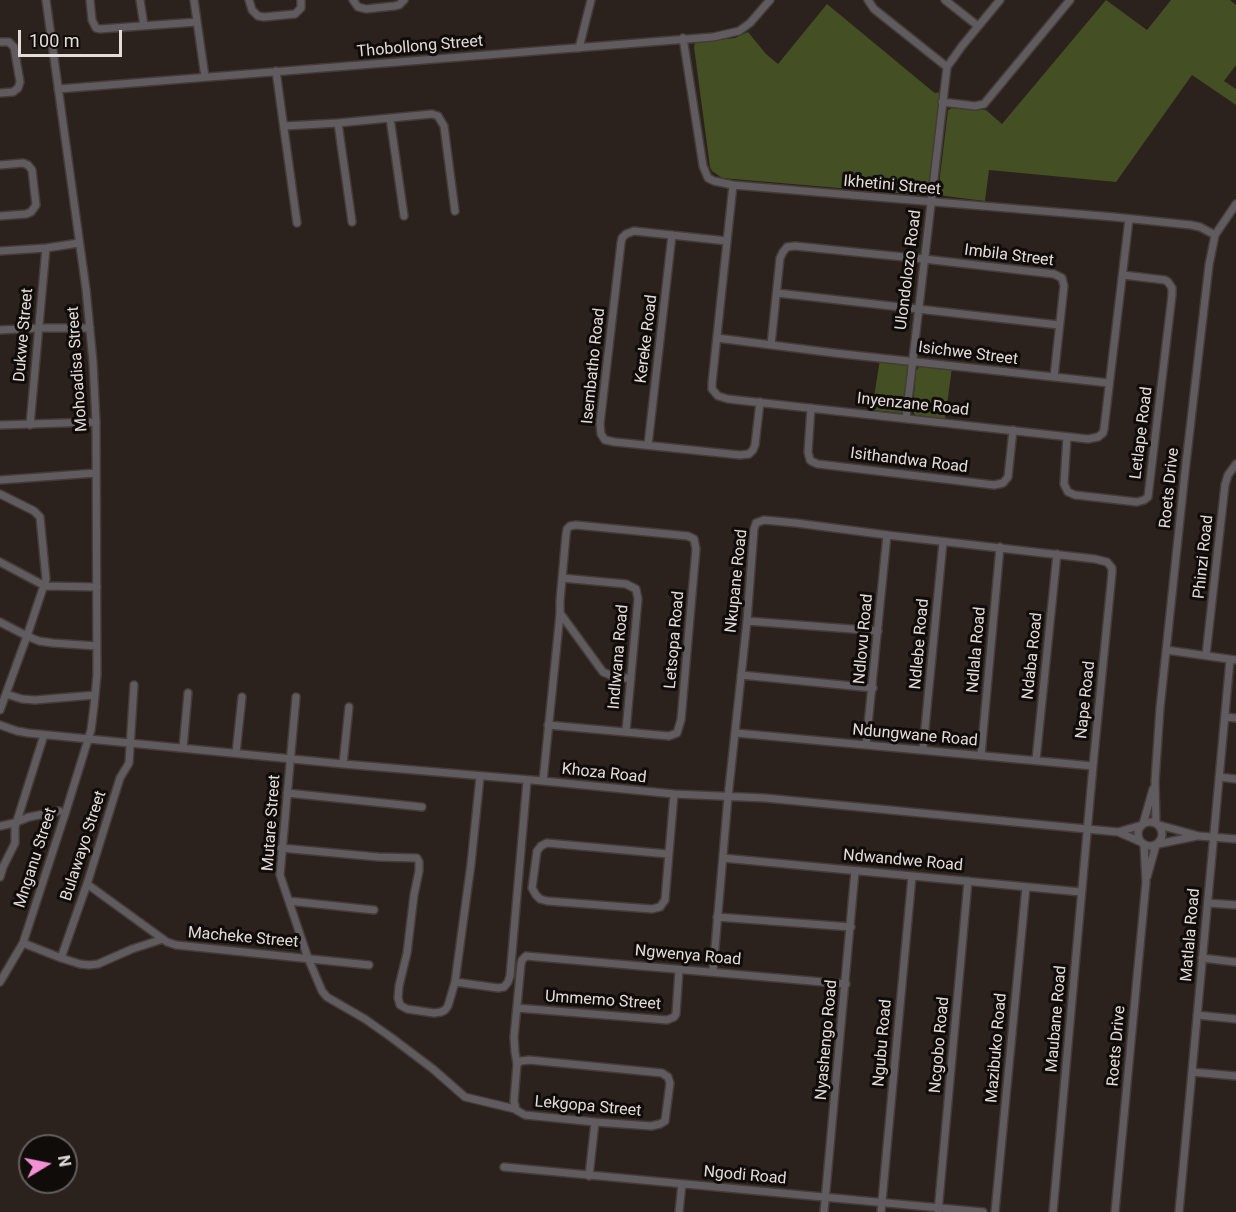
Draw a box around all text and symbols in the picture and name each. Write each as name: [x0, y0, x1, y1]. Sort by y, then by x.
scale bar: [21, 18, 124, 56]
text: 100 m: [29, 30, 80, 51]
street label: Thobollong Street: [356, 32, 484, 62]
street label: Ikhetini Street: [842, 172, 942, 200]
street label: Ulondolozo Road: [892, 209, 926, 331]
street label: Imbila Street: [963, 241, 1055, 271]
street label: Dukwe Street: [10, 287, 38, 383]
street label: Kereke Road: [632, 294, 662, 384]
street label: Mohoadisa Street: [64, 306, 92, 432]
street label: Isembatho Road: [578, 307, 610, 425]
street label: Isichwe Street: [917, 338, 1019, 370]
street label: Letlape Road: [1127, 386, 1157, 480]
street label: Inyenzane Road: [856, 390, 970, 420]
street label: Isithandwa Road: [849, 444, 969, 478]
street label: Roets Drive: [1156, 447, 1184, 529]
street label: Phinzi Road: [1190, 514, 1218, 600]
street label: Nkupane Road: [722, 528, 752, 634]
street label: Letsopa Road: [661, 590, 689, 690]
street label: Ndlovu Road: [850, 593, 878, 685]
street label: Ndlebe Road: [906, 598, 934, 690]
street label: Indlwana Road: [605, 604, 633, 710]
street label: Ndlala Road: [964, 606, 990, 694]
street label: Ndaba Road: [1019, 611, 1047, 701]
street label: Nape Road: [1072, 660, 1100, 740]
street label: Ndungwane Road: [852, 721, 978, 751]
street label: Khoza Road: [561, 760, 647, 788]
street label: Mutare Street: [259, 774, 285, 872]
street label: Bulawayo Street: [57, 788, 111, 904]
street label: Mnganu Street: [11, 805, 61, 911]
street label: Ndwandwe Road: [842, 846, 964, 876]
street label: Matlala Road: [1177, 887, 1205, 983]
street label: Macheke Street: [187, 924, 299, 952]
street label: Ngwenya Road: [634, 942, 742, 970]
street label: Maubane Road: [1043, 965, 1071, 1073]
street label: Nyashengo Road: [812, 979, 842, 1101]
street label: Ummemo Street: [544, 987, 662, 1015]
street label: Mazibuko Road: [983, 992, 1011, 1104]
street label: Ncgobo Road: [926, 996, 954, 1094]
street label: Ngubu Road: [870, 998, 896, 1088]
street label: Roets Drive: [1104, 1005, 1130, 1087]
street label: Lekgopa Street: [534, 1093, 642, 1121]
north arrow: [18, 1134, 78, 1194]
text: N: [54, 1154, 75, 1168]
street label: Ngodi Road: [703, 1163, 787, 1189]

